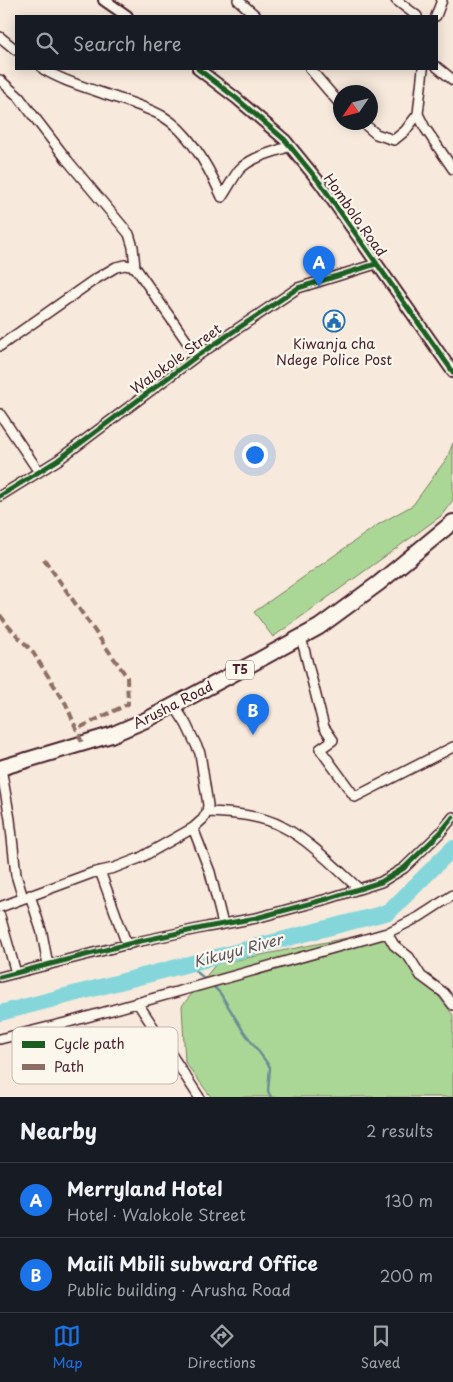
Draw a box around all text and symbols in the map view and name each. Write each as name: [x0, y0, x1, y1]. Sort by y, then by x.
search box: [15, 15, 438, 70]
icon: search: [33, 29, 61, 57]
text: Search here: [73, 29, 182, 57]
north arrow: [333, 85, 378, 130]
street label: Hombolo Road: [319, 169, 392, 261]
pin: A: [303, 246, 335, 287]
public building icon: Kiwanja cha Ndege Police Post: [322, 309, 346, 333]
street label: Walokole Street: [126, 318, 226, 399]
place label: Kiwanja cha Ndege Police Post: [276, 333, 392, 370]
your location: [242, 442, 268, 468]
road number: T5: [226, 660, 254, 680]
street label: Arusha Road: [129, 675, 217, 734]
pin: B: [237, 694, 269, 735]
water label: Kikuyu River: [191, 926, 287, 972]
legend: [12, 1027, 178, 1084]
text: Cycle path: [54, 1033, 125, 1054]
text: Path: [54, 1056, 84, 1077]
text: Nearby: [20, 1114, 97, 1146]
text: 2 results: [366, 1118, 433, 1142]
text: Merryland Hotel: [67, 1174, 222, 1202]
text: A: [30, 1188, 42, 1212]
text: 130 m: [385, 1188, 433, 1212]
text: Hotel · Walokole Street: [67, 1202, 246, 1226]
text: Maili Mbili subward Office: [67, 1249, 318, 1277]
text: B: [31, 1263, 41, 1287]
text: 200 m: [380, 1263, 433, 1287]
text: Public building · Arusha Road: [67, 1277, 291, 1301]
tab: Map: [53, 1322, 82, 1373]
tab: Directions: [188, 1322, 256, 1373]
tab: Saved: [361, 1322, 400, 1373]

